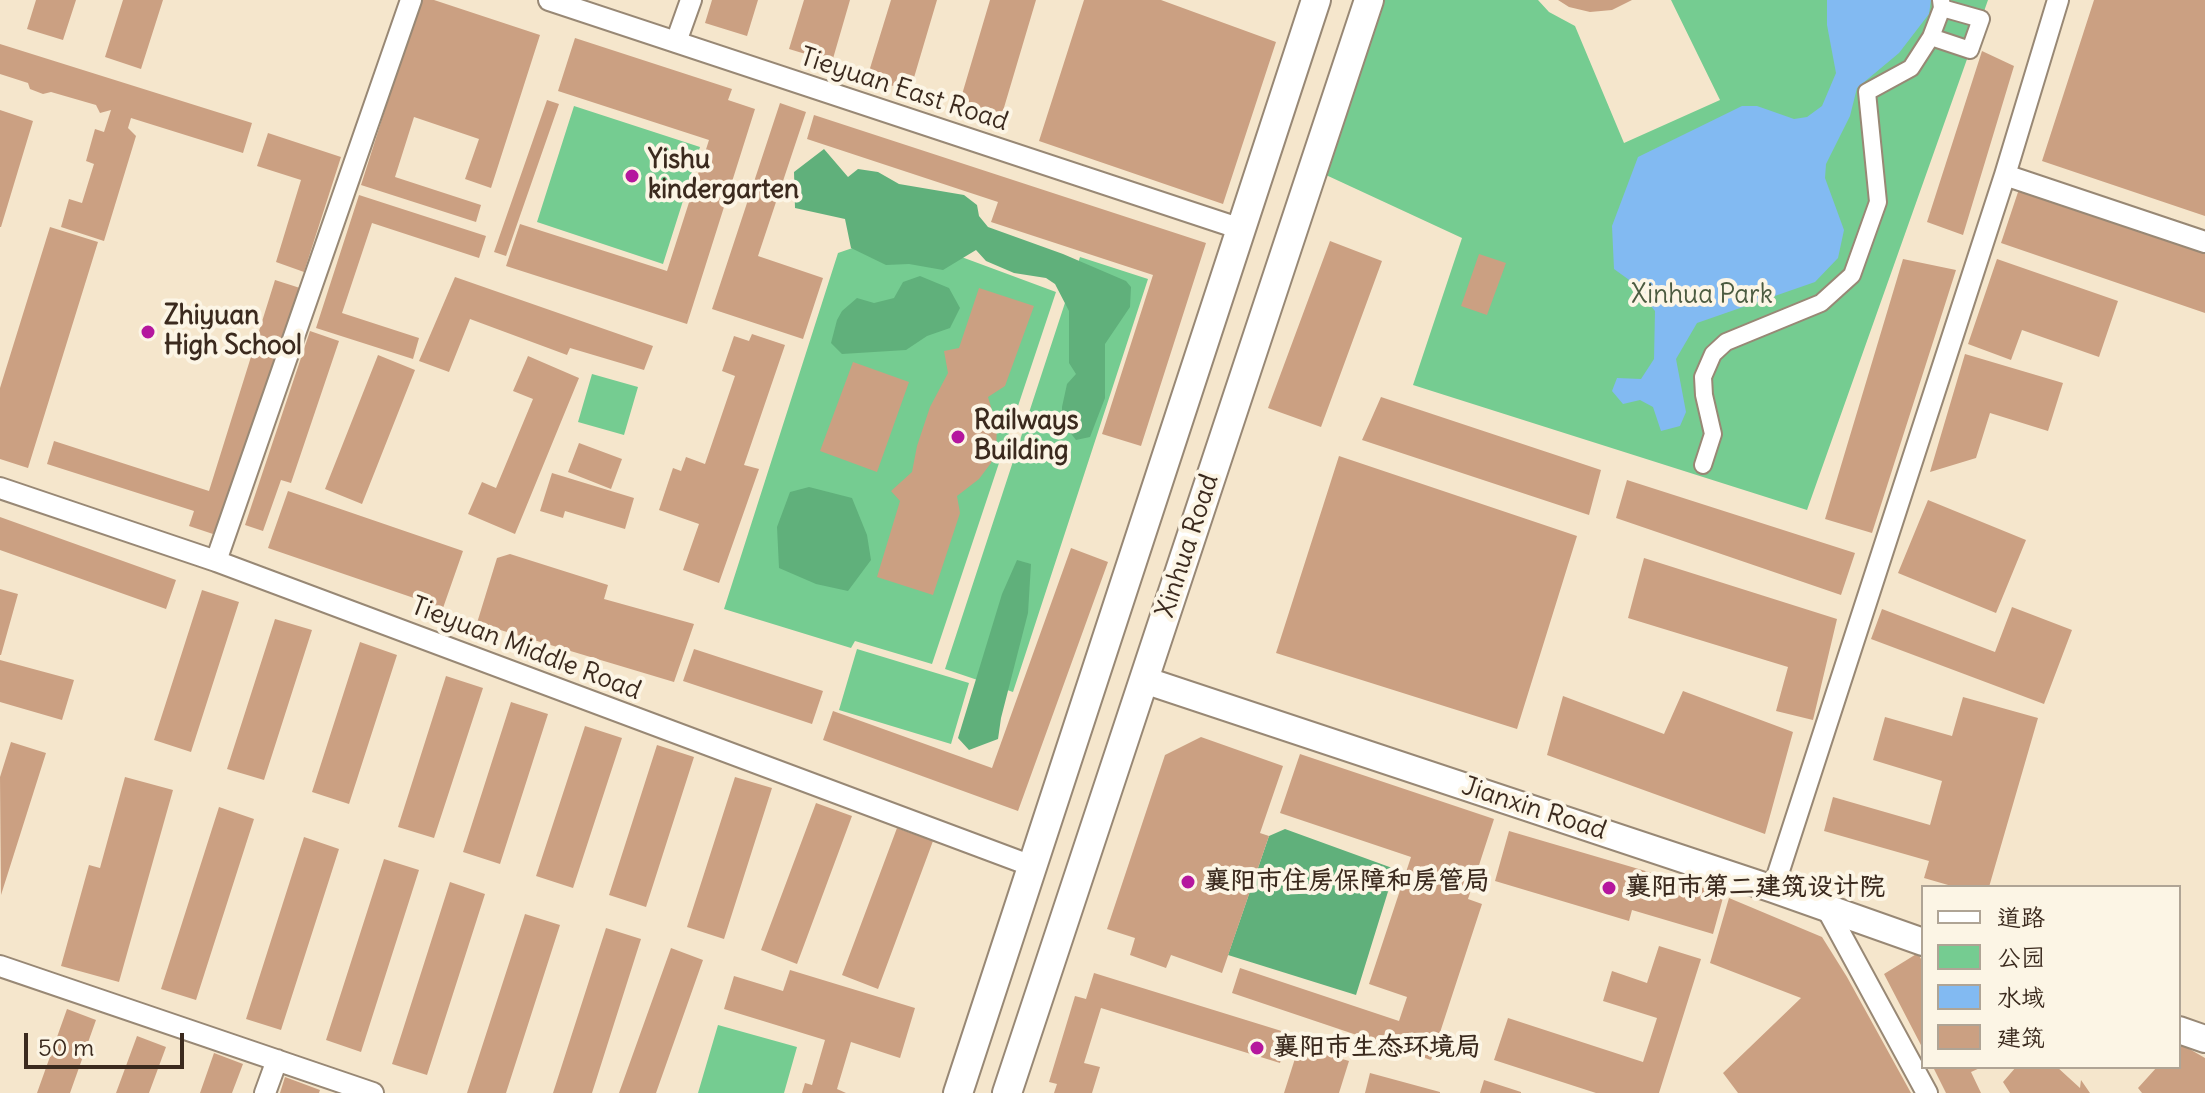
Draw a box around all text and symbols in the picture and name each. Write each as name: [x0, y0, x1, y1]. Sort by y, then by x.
street label: Tieyuan East Road: [796, 42, 1012, 138]
place label: Yishu kindergarten: [648, 145, 799, 206]
marker: Yishu kindergarten: [623, 167, 641, 185]
park label: Xinhua Park: [1631, 280, 1773, 312]
place label: Zhiyuan High School: [164, 301, 302, 362]
marker: Zhiyuan High School: [139, 323, 157, 341]
place label: Railways Building: [974, 406, 1079, 468]
marker: Railways Building: [949, 428, 967, 446]
street label: Xinhua Road: [1150, 470, 1226, 622]
street label: Tieyuan Middle Road: [407, 591, 645, 707]
street label: Jianxin Road: [1458, 771, 1610, 847]
place label: 襄阳市住房保障和房管局: [1204, 866, 1490, 898]
place label: 襄阳市第二建筑设计院: [1625, 872, 1885, 904]
marker: 襄阳市住房保障和房管局: [1179, 873, 1197, 891]
marker: 襄阳市第二建筑设计院: [1600, 879, 1618, 897]
legend: [1921, 885, 2181, 1069]
text: 道路: [1997, 902, 2045, 932]
text: 公园: [1997, 942, 2045, 972]
text: 水域: [1997, 982, 2045, 1012]
scale bar: [28, 1017, 188, 1067]
text: 建筑: [1997, 1022, 2045, 1052]
text: 50 m: [38, 1032, 94, 1062]
place label: 襄阳市生态环境局: [1273, 1032, 1481, 1064]
marker: 襄阳市生态环境局: [1248, 1039, 1266, 1057]

